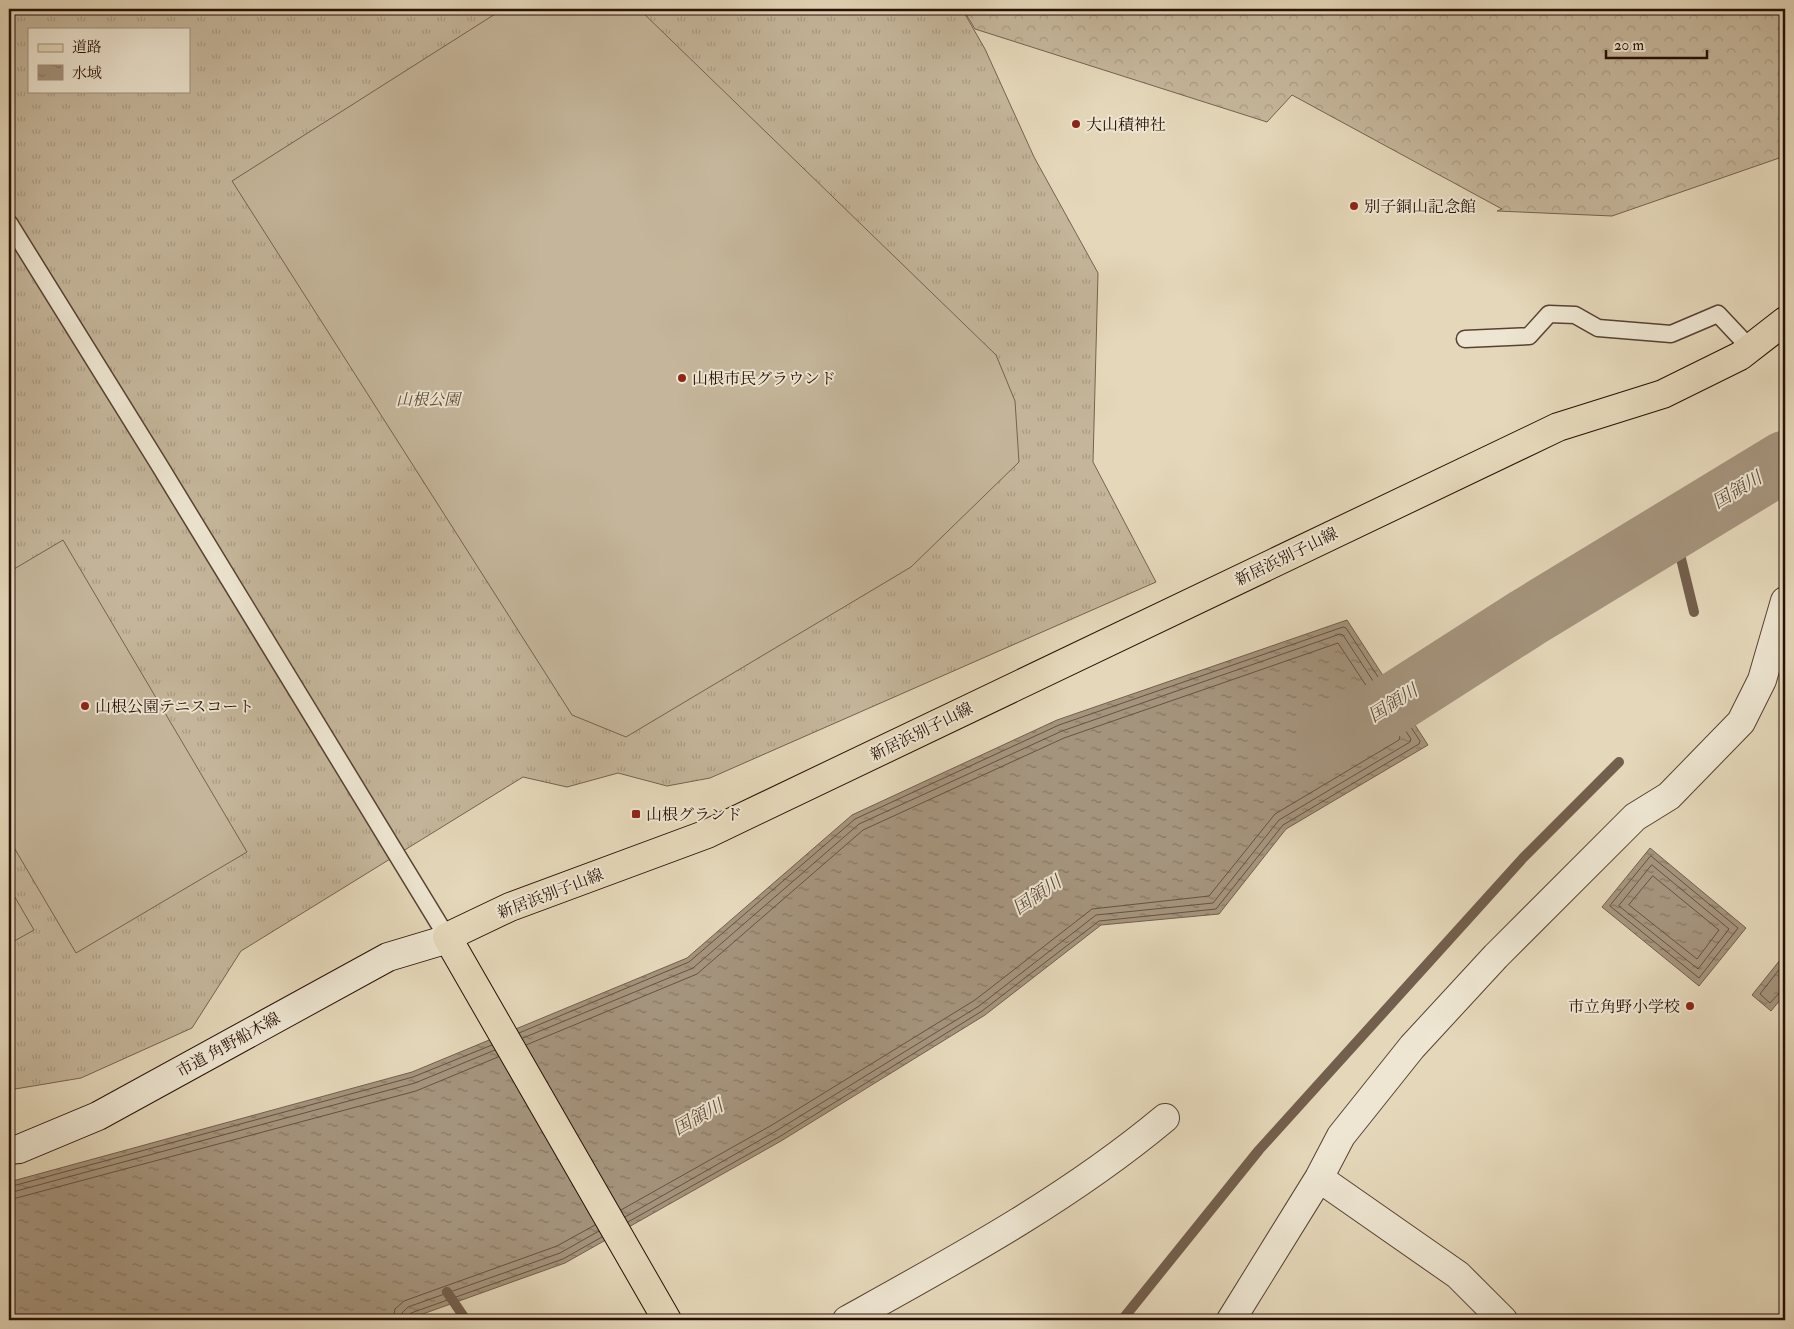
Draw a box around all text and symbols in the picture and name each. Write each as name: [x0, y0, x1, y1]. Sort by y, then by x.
legend: [28, 28, 190, 92]
scale bar: [1606, 28, 1708, 60]
text: 20 m: [1614, 36, 1644, 55]
text: 道路: [72, 38, 102, 57]
text: 水域: [72, 64, 102, 83]
place label: 大山積神社: [1086, 115, 1166, 135]
marker: 大山積神社: [1070, 118, 1082, 130]
place label: 別子銅山記念館: [1364, 197, 1476, 217]
marker: 別子銅山記念館: [1348, 200, 1360, 212]
place label: 山根市民グラウンド: [692, 369, 836, 389]
marker: 山根市民グラウンド: [676, 372, 688, 384]
park label: 山根公園: [396, 390, 463, 410]
water label: 国領川: [1708, 466, 1768, 514]
street label: 新居浜別子山線: [1232, 523, 1341, 590]
water label: 国領川: [1364, 678, 1424, 727]
place label: 山根公園テニスコート: [95, 697, 254, 717]
street label: 新居浜別子山線: [867, 698, 976, 765]
marker: 山根公園テニスコート: [79, 700, 91, 712]
place label: 山根グランド: [646, 805, 742, 825]
marker: 山根グランド: [630, 808, 642, 820]
street label: 新居浜別子山線: [494, 865, 606, 923]
water label: 国領川: [1008, 870, 1068, 920]
place label: 市立角野小学校: [1568, 997, 1680, 1017]
marker: 市立角野小学校: [1684, 1000, 1696, 1012]
street label: 市道 角野船木線: [173, 1008, 284, 1082]
water label: 国領川: [669, 1093, 729, 1141]

